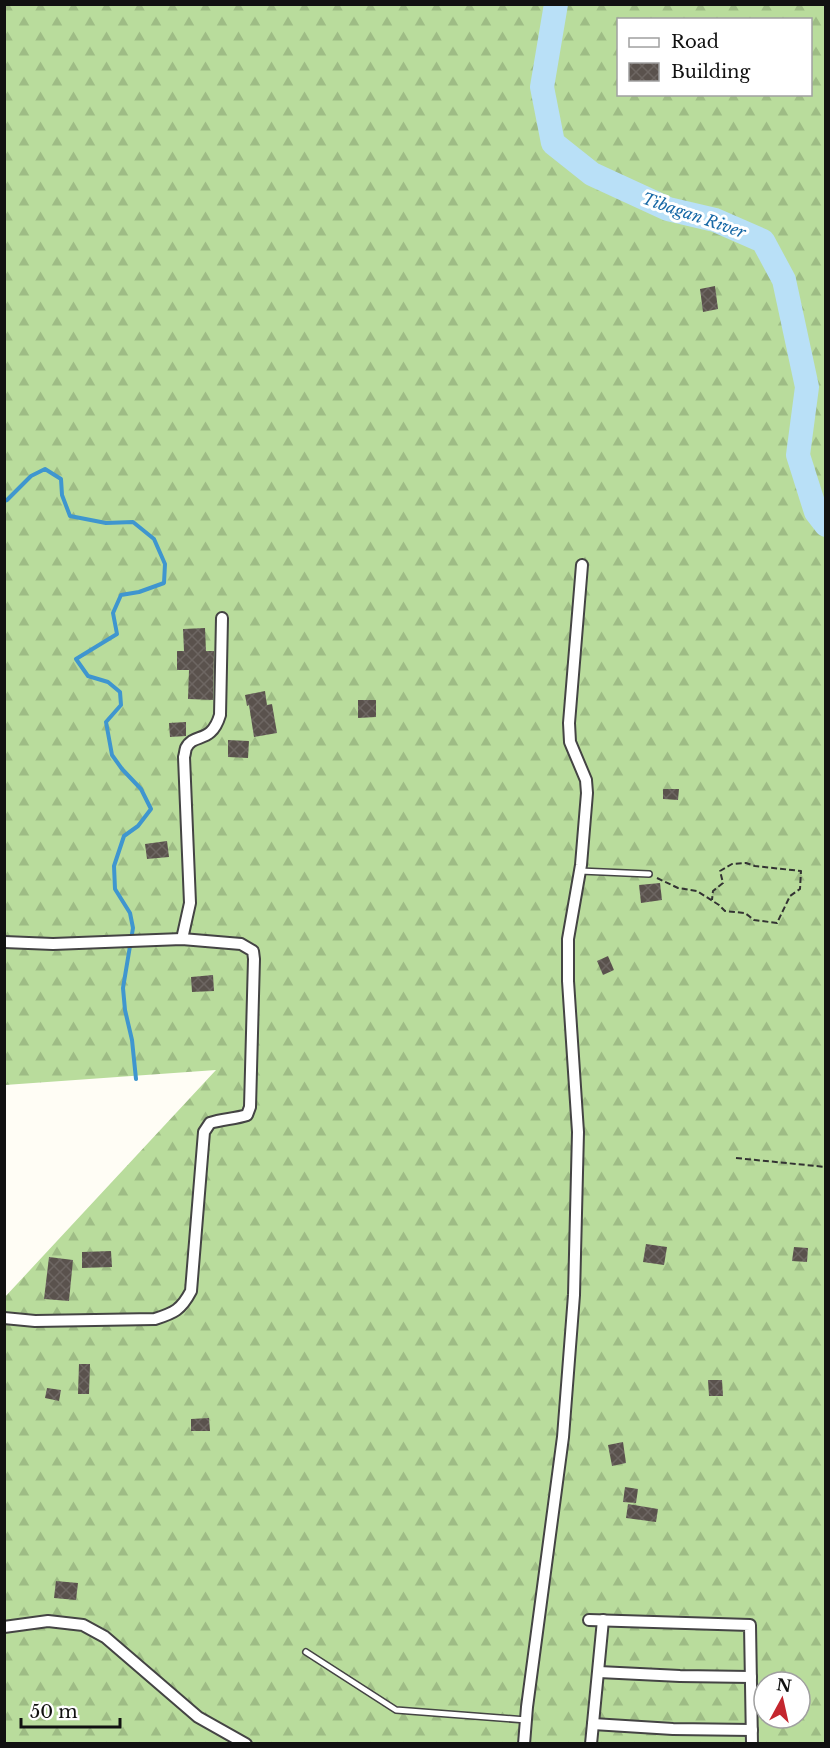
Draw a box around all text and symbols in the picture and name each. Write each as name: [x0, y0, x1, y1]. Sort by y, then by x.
legend: [617, 18, 812, 96]
text: Road: [671, 31, 719, 53]
text: Building: [671, 61, 750, 83]
water label: Tibagan River: [640, 188, 749, 242]
north arrow: [752, 1670, 812, 1730]
text: N: [775, 1674, 793, 1696]
scale bar: [21, 1691, 120, 1729]
text: 50 m: [30, 1701, 78, 1723]

